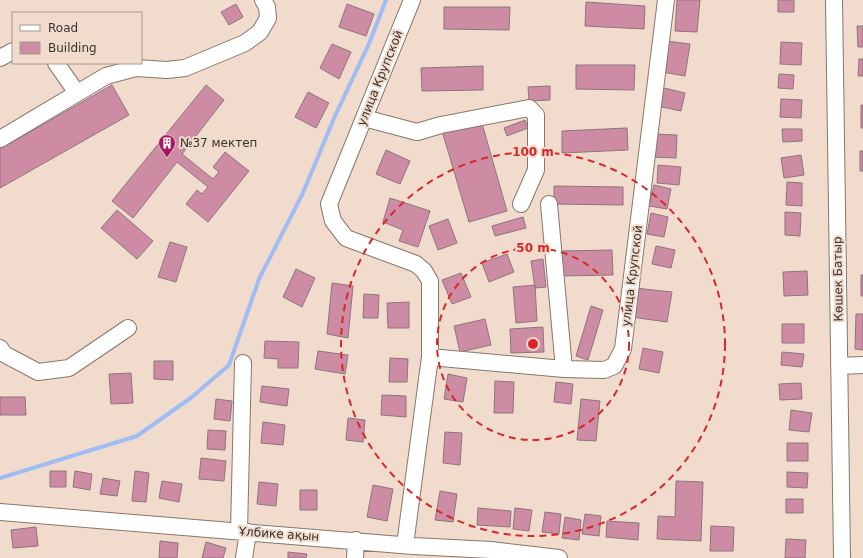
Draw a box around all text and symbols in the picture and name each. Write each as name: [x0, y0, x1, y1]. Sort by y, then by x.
legend: [12, 12, 142, 64]
text: Road: [48, 21, 78, 35]
street label: улица Крупской: [354, 28, 406, 128]
text: Building: [48, 41, 97, 55]
building icon: №37 мектеп: [157, 133, 177, 158]
place label: №37 мектеп: [180, 136, 257, 150]
text: 100 m: [512, 145, 554, 159]
street label: улица Крупской: [619, 225, 645, 327]
street label: Көшек Батыр: [830, 236, 846, 322]
text: 50 m: [516, 241, 550, 255]
centre of rings: [526, 337, 540, 351]
street label: Ұлбике ақын: [237, 524, 320, 544]

